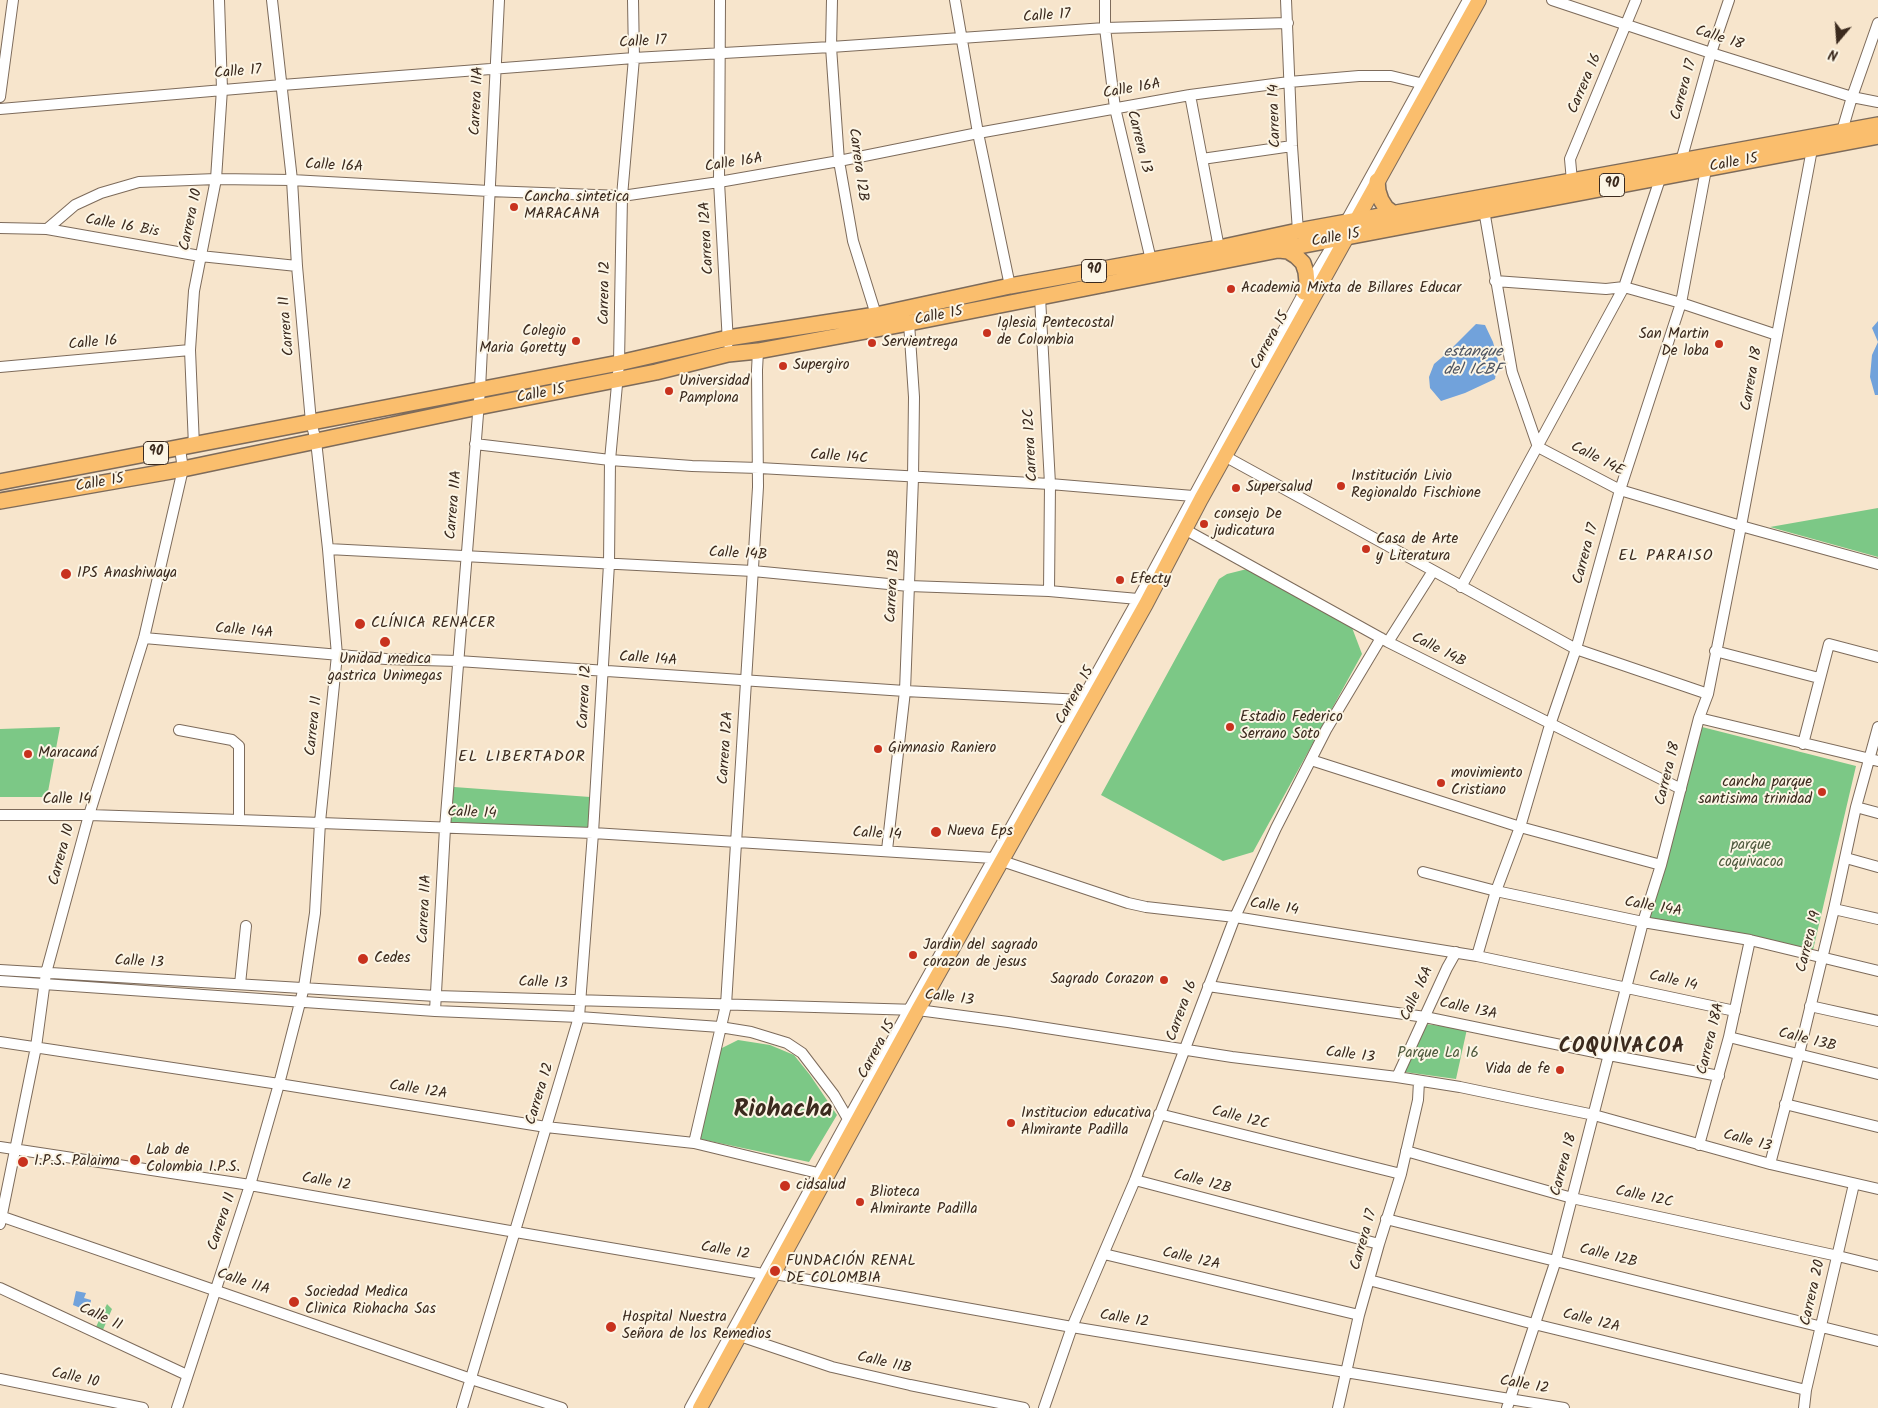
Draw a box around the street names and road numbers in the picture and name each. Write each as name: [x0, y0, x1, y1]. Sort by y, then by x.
street label: Calle 17: [1023, 6, 1071, 28]
street label: Calle 18: [1693, 23, 1745, 55]
street label: Calle 17: [619, 33, 667, 53]
street label: Carrera 16: [1565, 51, 1607, 117]
street label: Carrera 17: [1668, 58, 1702, 122]
street label: Calle 17: [213, 62, 263, 84]
street label: Carrera 11A: [467, 66, 489, 136]
street label: Calle 16A: [1102, 76, 1162, 104]
street label: Carrera 14: [1266, 84, 1286, 148]
street label: Carrera 13: [1122, 109, 1154, 175]
street label: Carrera 12B: [843, 127, 871, 203]
street label: Calle 16A: [704, 151, 764, 177]
street label: Calle 15: [1708, 151, 1760, 177]
street label: Calle 16A: [304, 156, 364, 178]
road number: 90: [1600, 174, 1624, 196]
street label: Carrera 10: [177, 187, 207, 253]
street label: Carrera 12A: [697, 201, 719, 275]
street label: Calle 16 Bis: [84, 212, 160, 242]
street label: Calle 15: [1310, 226, 1362, 252]
road number: 90: [1082, 260, 1106, 282]
street label: Carrera 12: [596, 261, 616, 325]
street label: Carrera 11: [276, 295, 300, 357]
street label: Calle 15: [913, 304, 965, 330]
street label: Carrera 15: [1248, 309, 1294, 373]
street label: Calle 16: [68, 333, 118, 355]
street label: Carrera 18: [1739, 346, 1767, 412]
street label: Calle 15: [515, 382, 567, 408]
street label: Carrera 12C: [1021, 408, 1043, 482]
street label: Calle 14E: [1567, 439, 1627, 481]
road number: 90: [144, 442, 168, 464]
street label: Calle 14C: [809, 447, 869, 469]
street label: Carrera 11A: [443, 470, 467, 540]
street label: Calle 15: [74, 471, 126, 497]
street label: Carrera 17: [1570, 522, 1604, 586]
street label: Calle 14B: [708, 544, 768, 566]
street label: Carrera 12B: [883, 549, 905, 623]
street label: Calle 14A: [214, 620, 274, 644]
street label: Calle 14B: [1408, 630, 1468, 672]
street label: Calle 14A: [618, 649, 678, 671]
street label: Carrera 15: [1053, 664, 1099, 728]
street label: Carrera 12: [575, 665, 597, 729]
street label: Carrera 11: [303, 695, 327, 757]
street label: Carrera 12A: [715, 711, 739, 785]
street label: Carrera 18: [1652, 741, 1686, 807]
street label: Calle 14: [42, 791, 92, 809]
street label: Calle 14: [447, 804, 497, 824]
street label: Carrera 10: [46, 822, 80, 888]
street label: Calle 14: [852, 825, 902, 845]
street label: Carrera 11A: [415, 874, 437, 944]
street label: Calle 14A: [1623, 894, 1683, 922]
street label: Calle 14: [1248, 895, 1300, 921]
street label: Carrera 19: [1794, 909, 1826, 975]
street label: Calle 13: [114, 953, 164, 973]
street label: Calle 16A: [1398, 964, 1438, 1024]
street label: Calle 14: [1647, 968, 1699, 996]
street label: Calle 13: [518, 974, 568, 994]
street label: Carrera 16: [1164, 978, 1202, 1044]
street label: Calle 13: [923, 987, 975, 1011]
street label: Calle 13A: [1438, 995, 1498, 1025]
street label: Carrera 18A: [1694, 1001, 1730, 1077]
street label: Carrera 15: [855, 1018, 901, 1082]
street label: Calle 13B: [1776, 1025, 1838, 1057]
street label: Calle 13: [1324, 1044, 1376, 1068]
street label: Carrera 12: [523, 1061, 559, 1127]
street label: Calle 12A: [388, 1078, 448, 1104]
street label: Calle 12C: [1209, 1103, 1271, 1135]
street label: Calle 13: [1721, 1127, 1773, 1157]
street label: Carrera 18: [1548, 1132, 1582, 1198]
street label: Calle 12B: [1171, 1167, 1233, 1199]
street label: Calle 12: [300, 1170, 352, 1196]
street label: Calle 12C: [1613, 1183, 1675, 1213]
street label: Carrera 11: [205, 1191, 241, 1253]
street label: Carrera 17: [1348, 1208, 1382, 1272]
street label: Calle 12: [699, 1239, 751, 1265]
street label: Calle 12B: [1577, 1241, 1639, 1273]
street label: Calle 12A: [1160, 1245, 1222, 1275]
street label: Carrera 20: [1798, 1258, 1830, 1328]
street label: Calle 11A: [214, 1266, 272, 1300]
street label: Calle 11: [76, 1300, 124, 1336]
street label: Calle 12A: [1560, 1306, 1622, 1338]
street label: Calle 12: [1098, 1307, 1150, 1333]
street label: Calle 11B: [855, 1349, 913, 1379]
street label: Calle 10: [49, 1365, 101, 1393]
street label: Calle 12: [1498, 1373, 1550, 1399]

